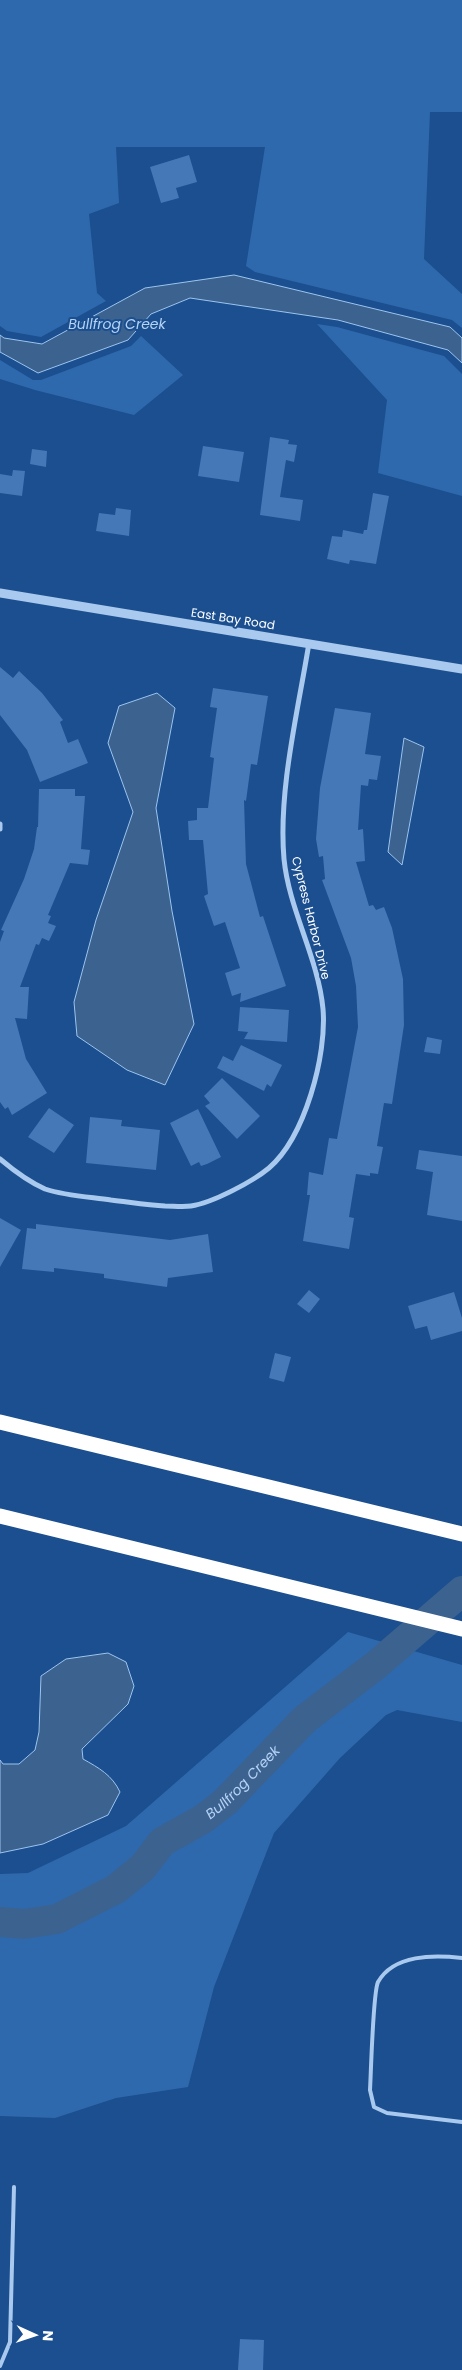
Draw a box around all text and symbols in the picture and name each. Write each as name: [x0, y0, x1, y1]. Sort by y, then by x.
water label: Bullfrog Creek: [68, 314, 167, 334]
street label: East Bay Road: [190, 603, 276, 634]
street label: Cypress Harbor Drive: [288, 855, 335, 981]
water label: Bullfrog Creek: [201, 1740, 285, 1824]
north arrow: [10, 2310, 60, 2360]
text: N: [38, 2330, 58, 2341]

